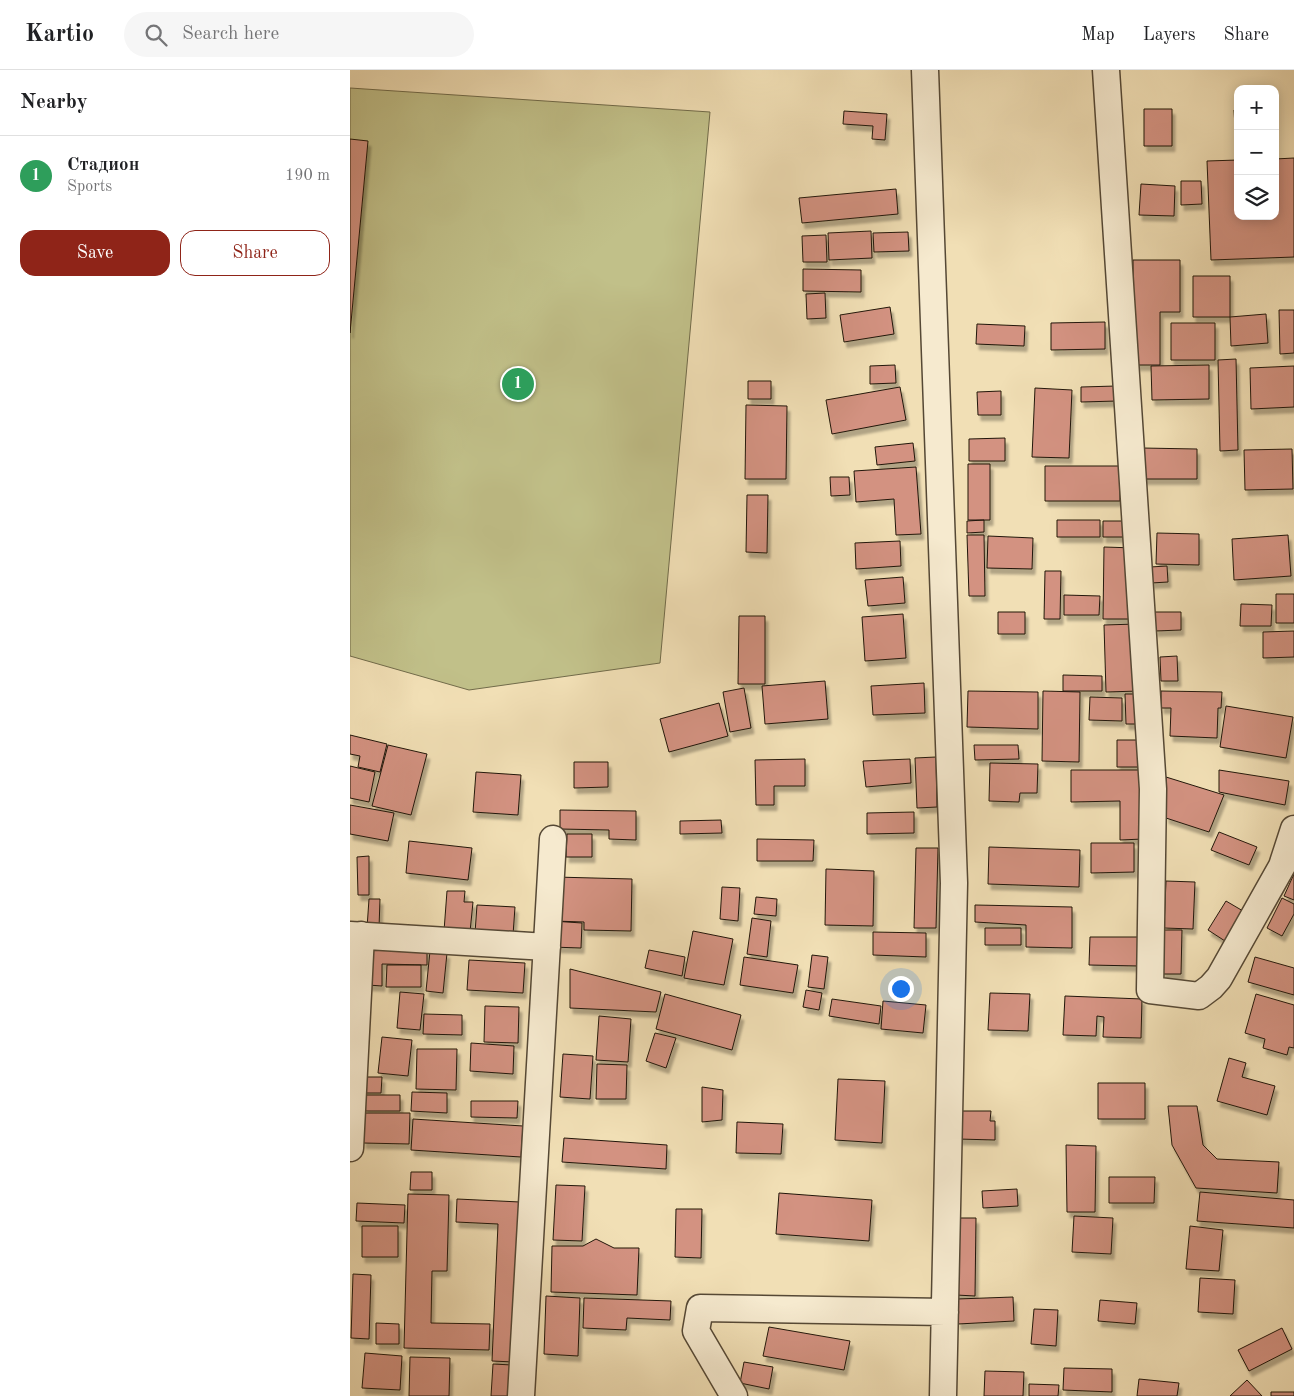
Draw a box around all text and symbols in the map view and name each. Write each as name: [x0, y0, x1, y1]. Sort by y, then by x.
search box: [124, 12, 474, 57]
icon: search: [142, 21, 170, 49]
text: Kartio: [25, 23, 94, 47]
text: Search here: [182, 25, 279, 44]
text: Map: [1081, 26, 1115, 44]
text: Layers: [1143, 26, 1195, 44]
text: Share: [1223, 26, 1269, 44]
map controls: [1234, 85, 1279, 220]
button: +: [1234, 85, 1279, 130]
text: Nearby: [20, 92, 88, 113]
button: −: [1234, 130, 1279, 175]
text: Стадион: [67, 156, 139, 175]
text: 1: [31, 168, 41, 184]
text: 190 m: [285, 168, 330, 184]
button: layers: [1234, 175, 1279, 220]
text: Sports: [67, 179, 112, 195]
button: Save: [20, 230, 170, 276]
button: Share: [180, 230, 330, 276]
pin: 1: [502, 365, 534, 403]
your location: [888, 976, 914, 1002]

